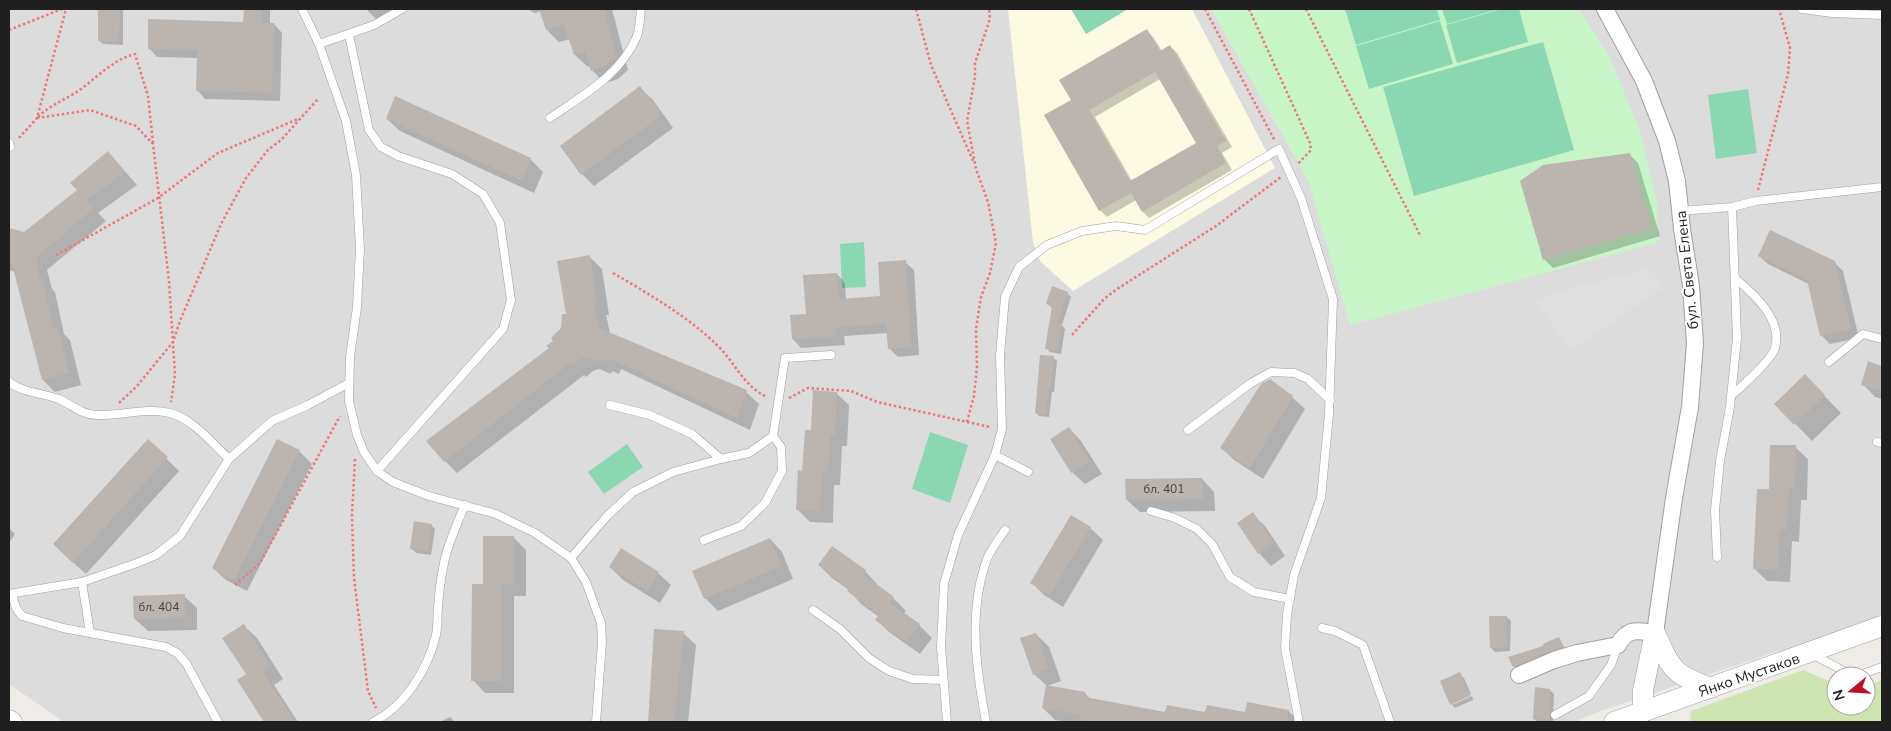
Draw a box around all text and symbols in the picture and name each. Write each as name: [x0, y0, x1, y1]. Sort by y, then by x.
street label: бул. Света Елена: [1671, 210, 1703, 330]
house number: бл. 401: [1144, 481, 1184, 497]
house number: бл. 404: [139, 599, 179, 615]
street label: Янко Мустаков: [1696, 648, 1802, 702]
north arrow: [1826, 666, 1876, 716]
text: N: [1828, 687, 1850, 703]

